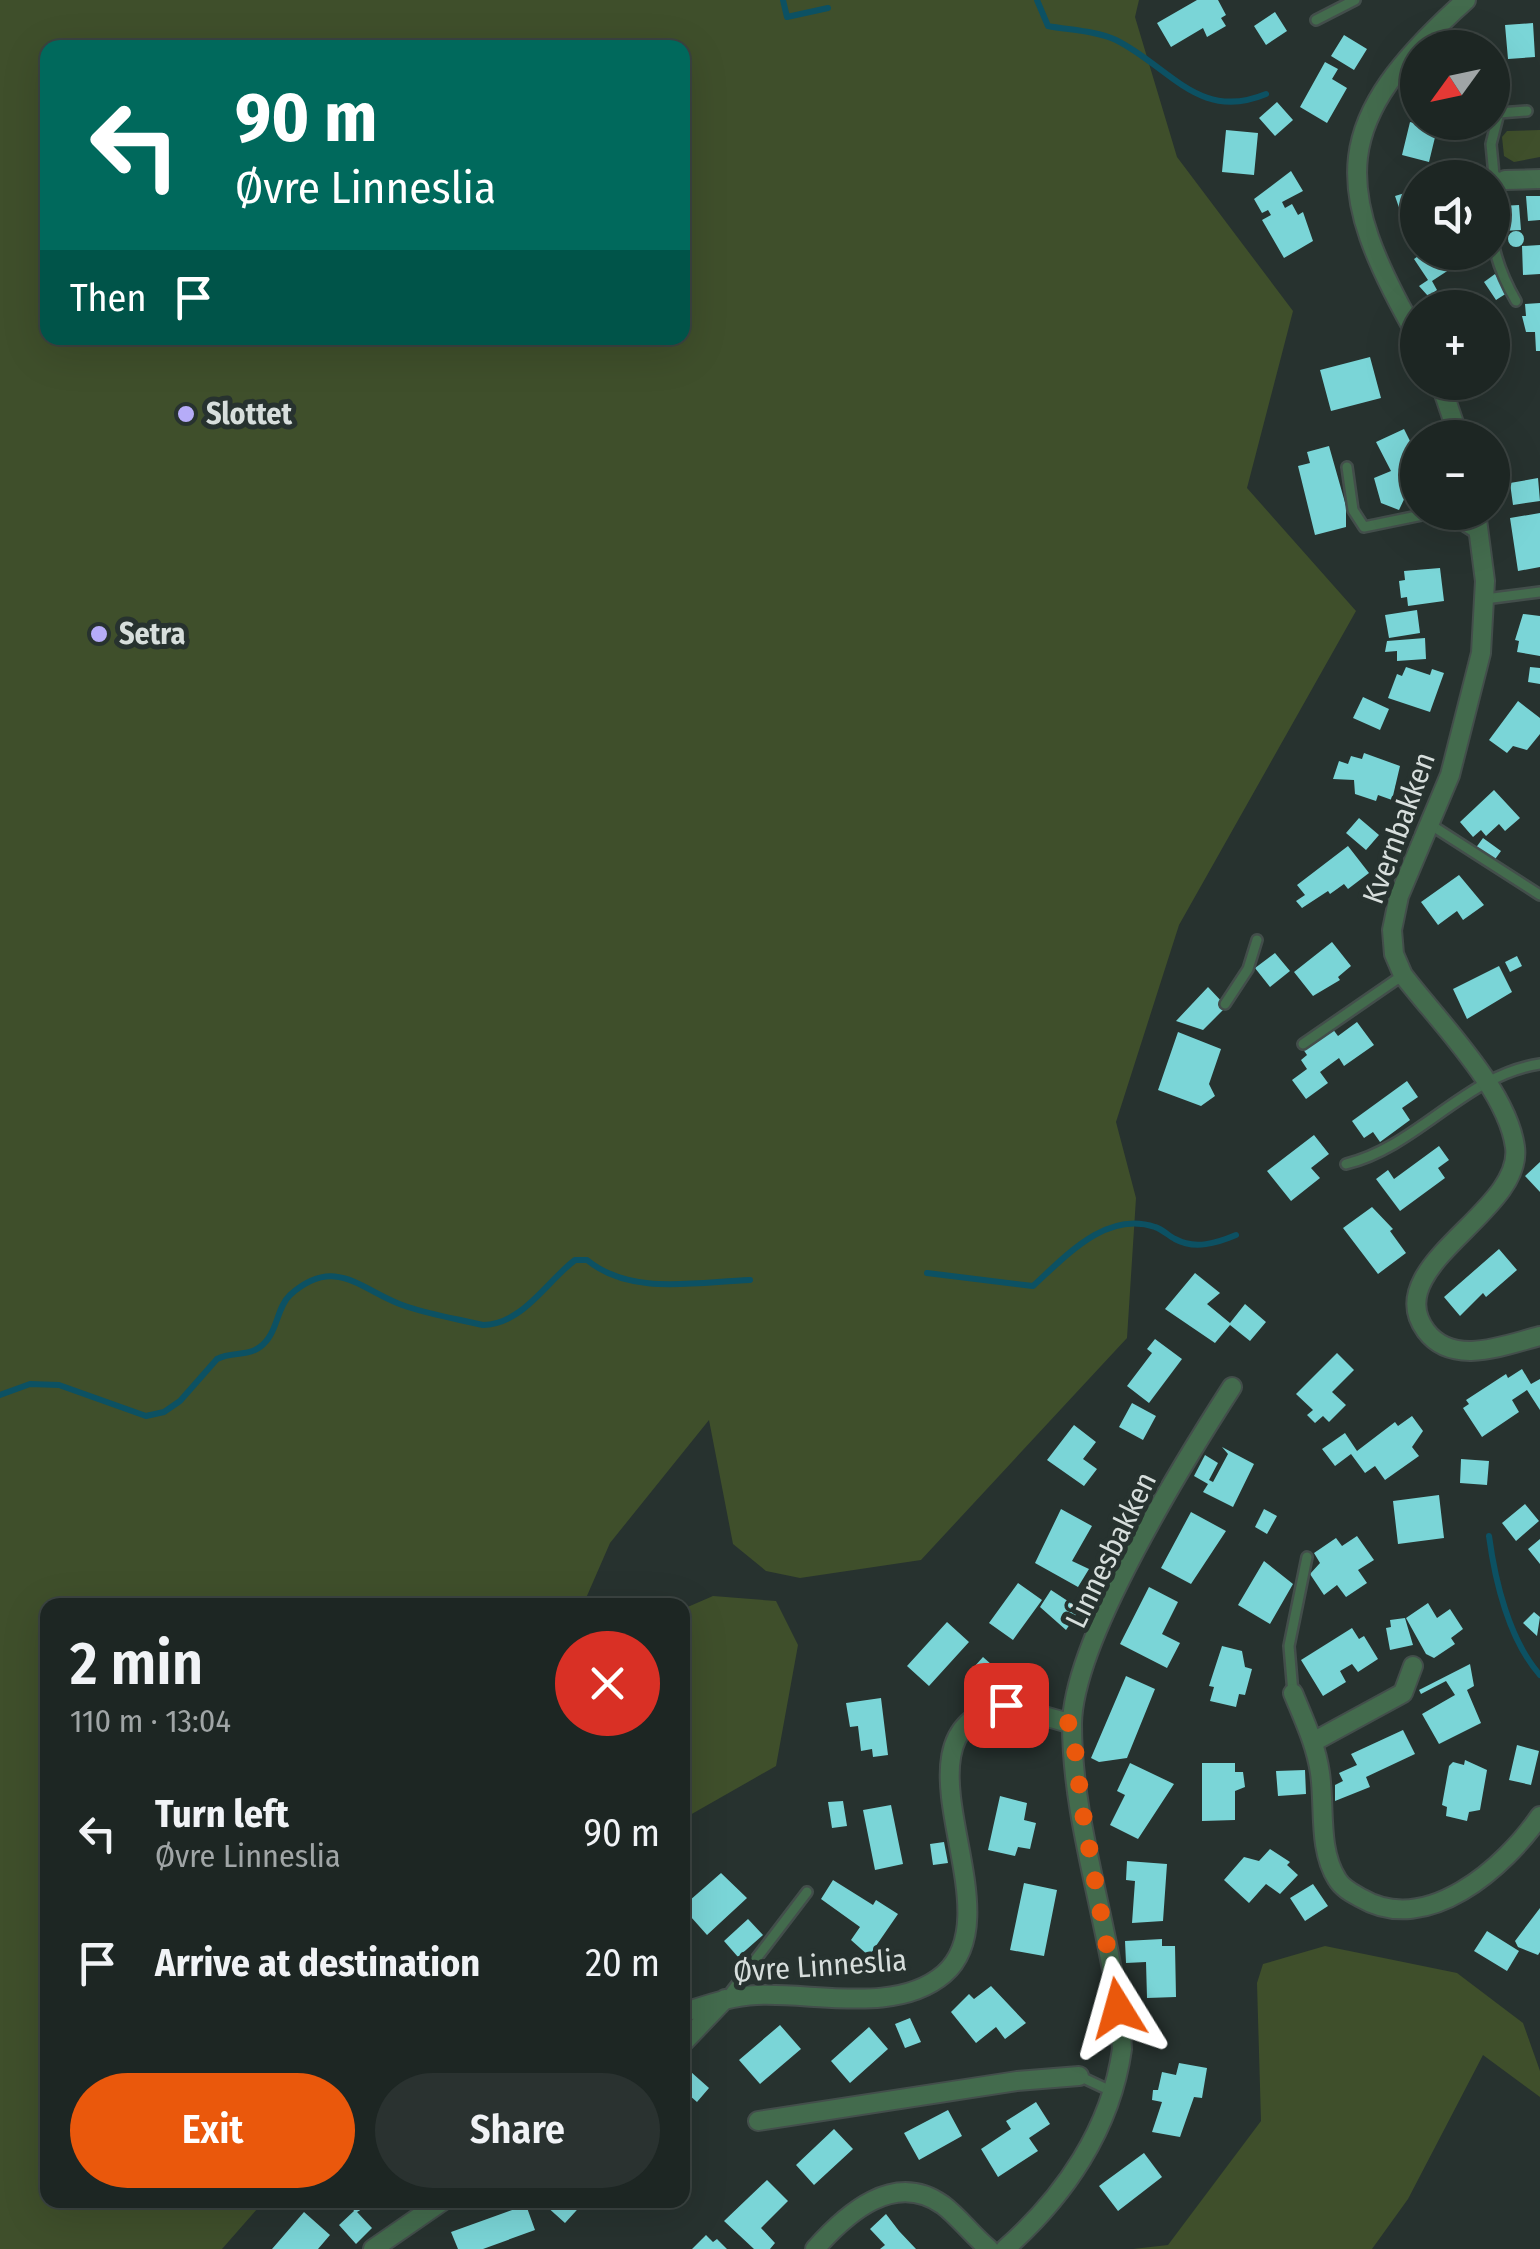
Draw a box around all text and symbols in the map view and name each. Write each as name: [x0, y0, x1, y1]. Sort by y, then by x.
north arrow: [1400, 30, 1510, 140]
map controls: [1400, 30, 1510, 530]
text: 90 m: [235, 76, 377, 160]
icon: left: [70, 80, 200, 210]
button: sound: [1400, 160, 1510, 270]
text: Øvre Linneslia: [235, 161, 496, 215]
icon: arrive: [166, 270, 221, 325]
text: Then: [70, 275, 146, 321]
button: +: [1400, 290, 1510, 400]
place label: Slottet: [206, 396, 292, 432]
marker: Slottet: [175, 403, 197, 425]
button: −: [1400, 420, 1510, 530]
place label: Setra: [119, 616, 185, 652]
marker: Setra: [88, 623, 110, 645]
street label: Kvernbakken: [1355, 747, 1443, 909]
street label: Linnesbakken: [1058, 1466, 1164, 1634]
text: 2 min: [70, 1628, 203, 1700]
button: close: [555, 1631, 660, 1736]
pin: [964, 1663, 1049, 1748]
icon: arrive: [979, 1678, 1034, 1733]
text: 110 m · 13:04: [70, 1702, 231, 1740]
text: Turn left: [155, 1791, 289, 1837]
icon: left: [70, 1806, 125, 1861]
text: 90 m: [584, 1810, 660, 1856]
text: Øvre Linneslia: [155, 1837, 341, 1875]
icon: arrive: [70, 1936, 125, 1991]
text: Arrive at destination: [155, 1940, 480, 1986]
text: 20 m: [585, 1940, 660, 1986]
street label: Øvre Linneslia: [732, 1942, 908, 1990]
position arrow: [1066, 1956, 1170, 2060]
button: Exit: [70, 2073, 355, 2188]
button: Share: [375, 2073, 660, 2188]

